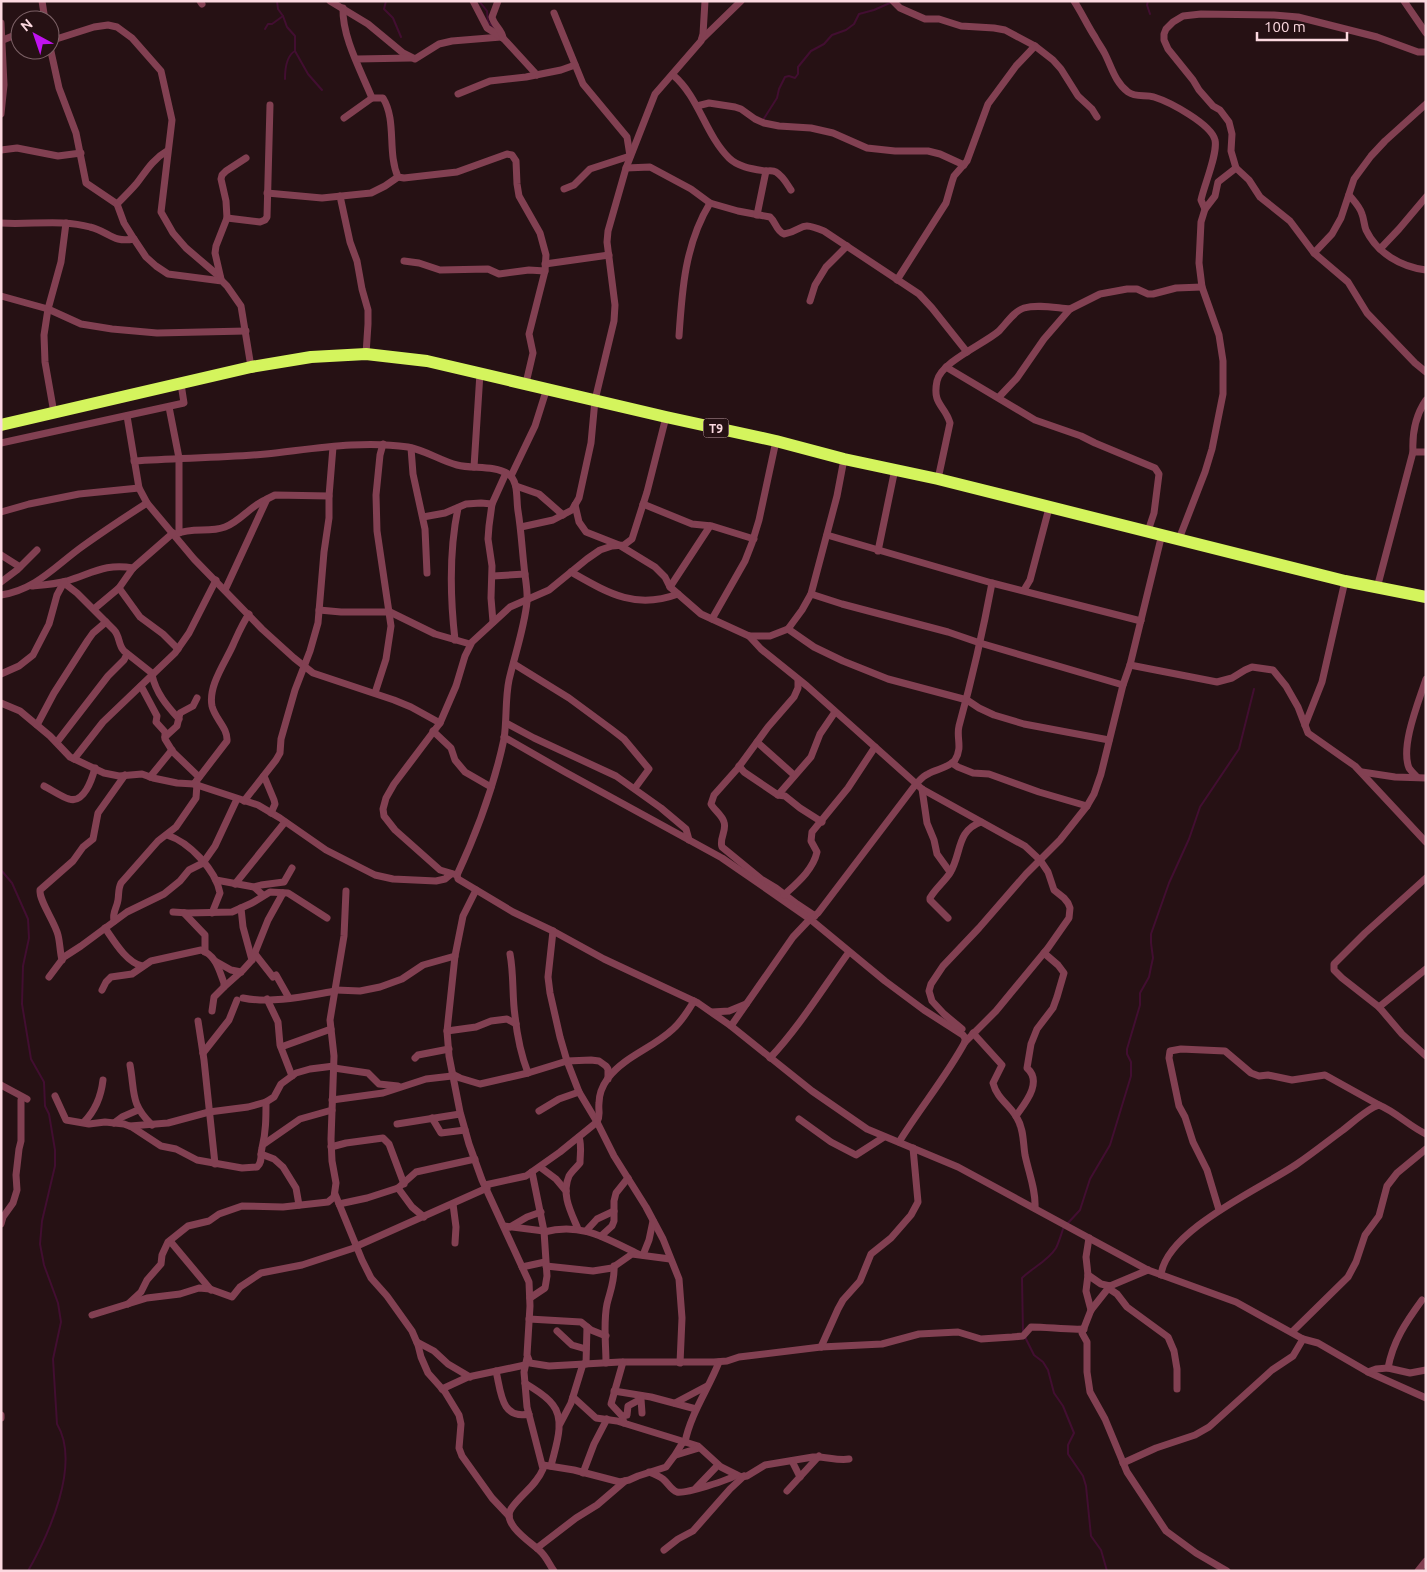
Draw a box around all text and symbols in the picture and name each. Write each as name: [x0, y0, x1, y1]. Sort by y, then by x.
north arrow: [10, 10, 60, 60]
scale bar: [1257, 10, 1347, 42]
text: N: [17, 16, 36, 35]
text: 100 m: [1264, 18, 1306, 35]
road number: T9: [704, 418, 728, 438]

